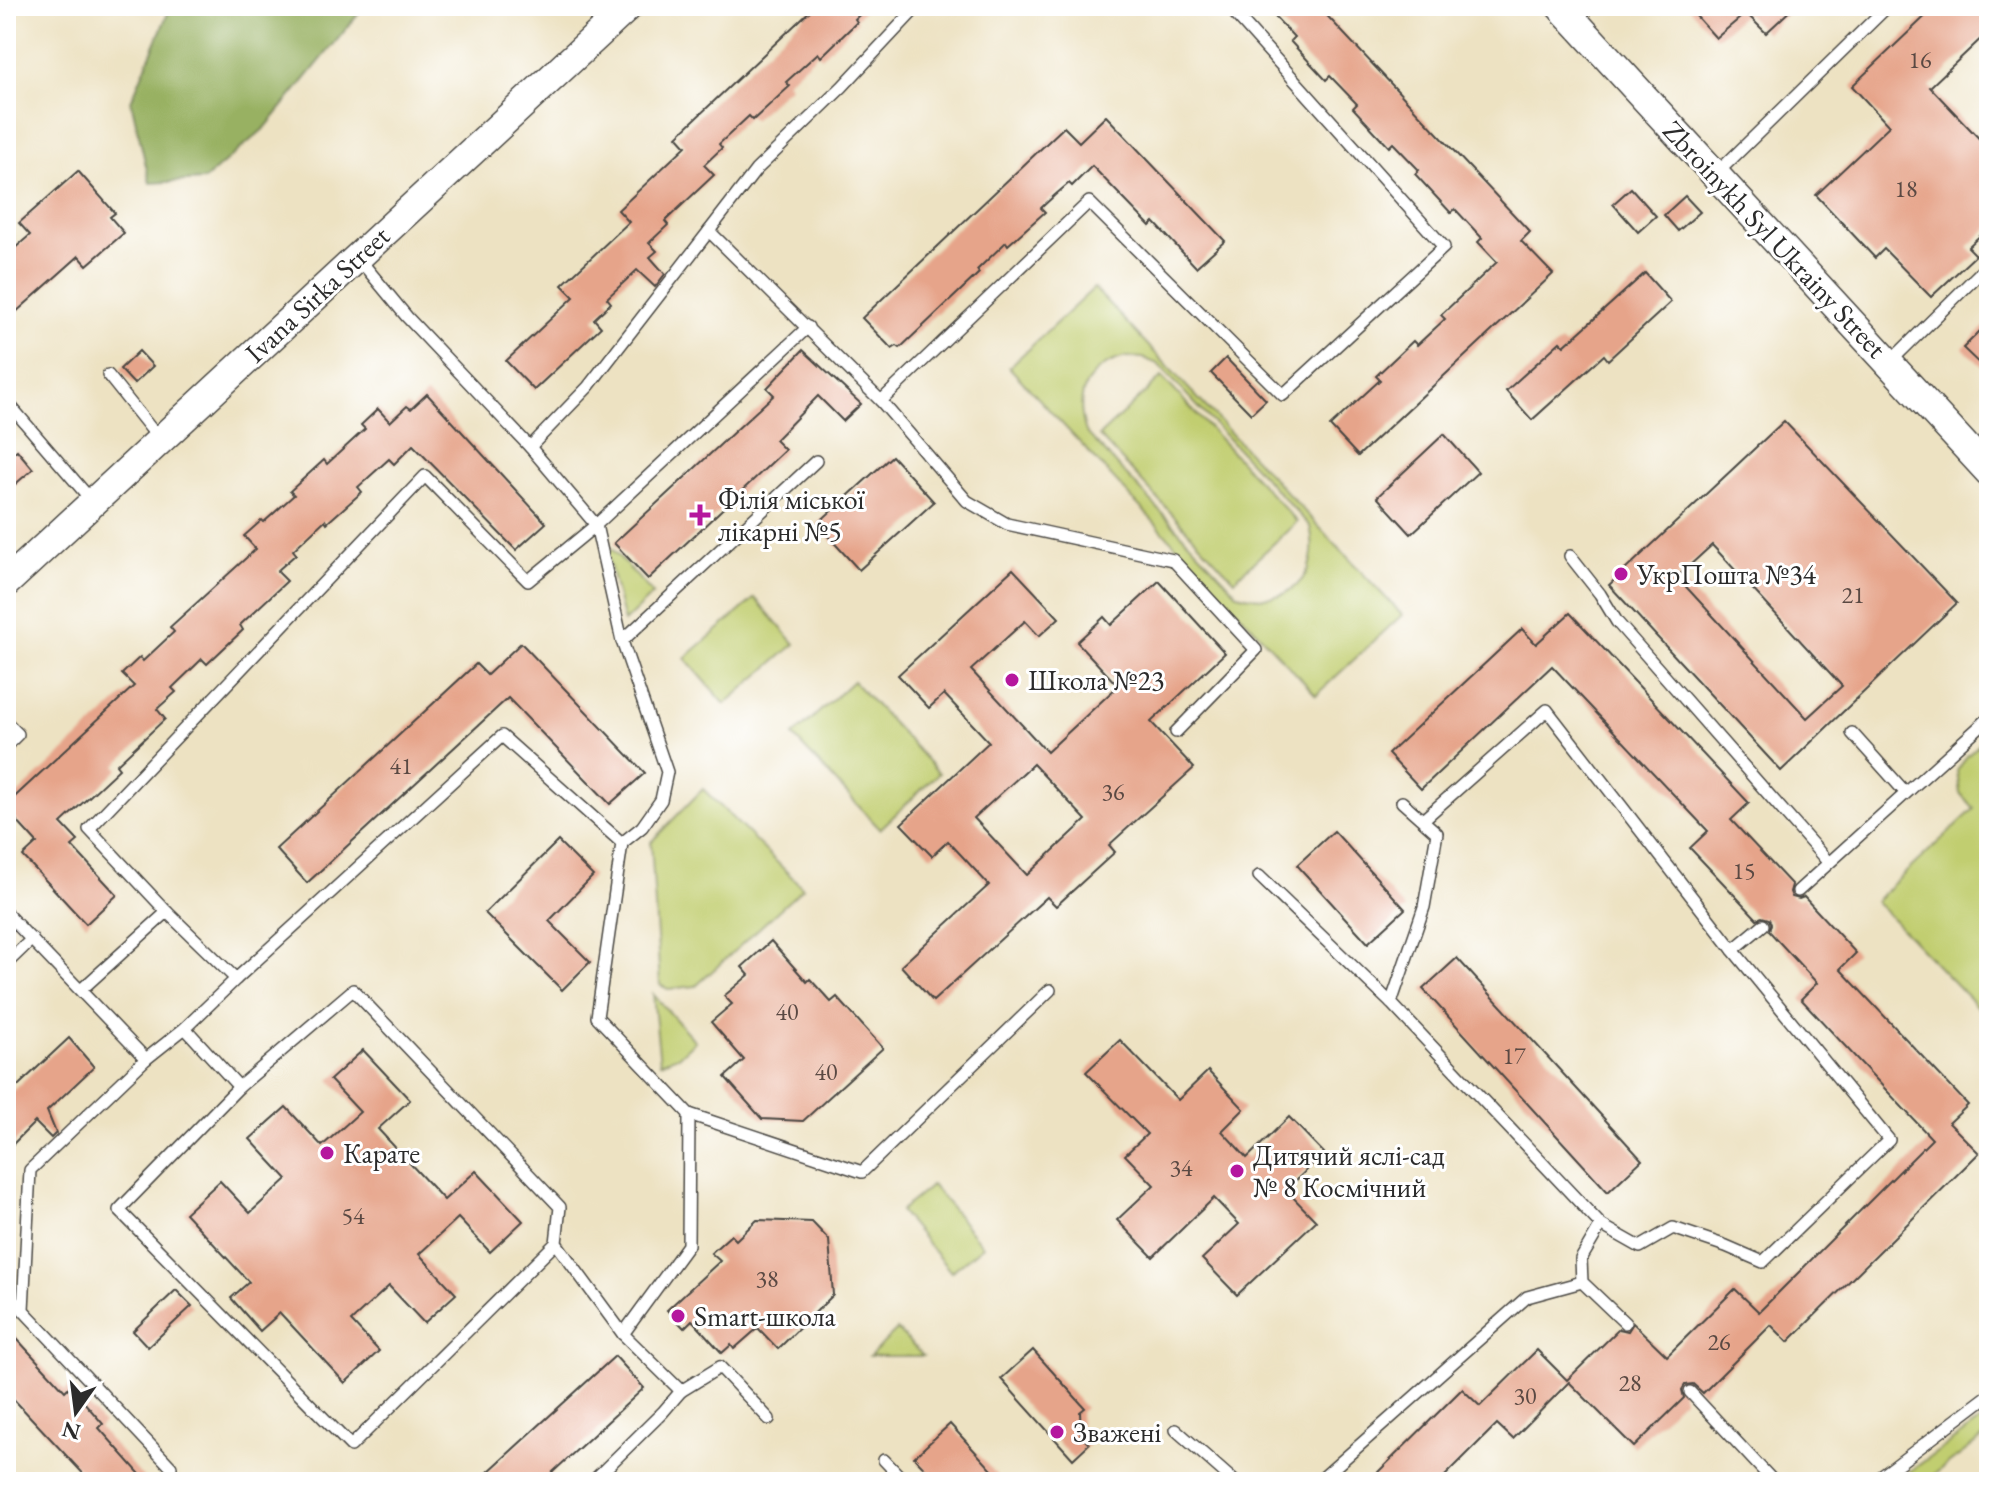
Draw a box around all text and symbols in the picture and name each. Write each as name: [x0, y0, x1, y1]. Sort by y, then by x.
house number: 16: [1908, 44, 1932, 75]
street label: Zbroinykh Syl Ukrainy Street: [1655, 113, 1895, 366]
house number: 18: [1894, 173, 1918, 204]
street label: Ivana Sirka Street: [237, 218, 397, 370]
place label: Філія міської лікарні №5: [718, 481, 866, 549]
marker: Філія міської лікарні №5: [689, 504, 711, 526]
place label: УкрПошта №34: [1636, 556, 1817, 592]
marker: УкрПошта №34: [1612, 565, 1630, 583]
house number: 21: [1841, 579, 1865, 610]
place label: Школа №23: [1028, 662, 1164, 698]
marker: Школа №23: [1003, 671, 1021, 689]
house number: 41: [389, 750, 413, 781]
house number: 36: [1101, 776, 1125, 807]
house number: 15: [1732, 855, 1756, 886]
house number: 40: [775, 996, 799, 1027]
house number: 17: [1502, 1040, 1526, 1071]
house number: 40: [814, 1056, 838, 1087]
place label: Карате: [343, 1135, 420, 1171]
place label: Дитячий яслі-сад № 8 Космічний: [1253, 1137, 1445, 1205]
marker: Карате: [318, 1144, 336, 1162]
house number: 34: [1169, 1152, 1193, 1183]
marker: Дитячий яслі-сад № 8 Космічний: [1228, 1162, 1246, 1180]
house number: 54: [341, 1200, 365, 1231]
house number: 38: [755, 1263, 779, 1294]
place label: Smart-школа: [694, 1298, 837, 1334]
marker: Smart-школа: [669, 1307, 687, 1325]
house number: 26: [1707, 1326, 1731, 1357]
house number: 28: [1618, 1367, 1642, 1398]
north arrow: [36, 1372, 116, 1452]
house number: 30: [1513, 1380, 1537, 1411]
place label: Зважені: [1073, 1414, 1161, 1450]
text: N: [59, 1415, 83, 1447]
marker: Зважені: [1048, 1423, 1066, 1441]

